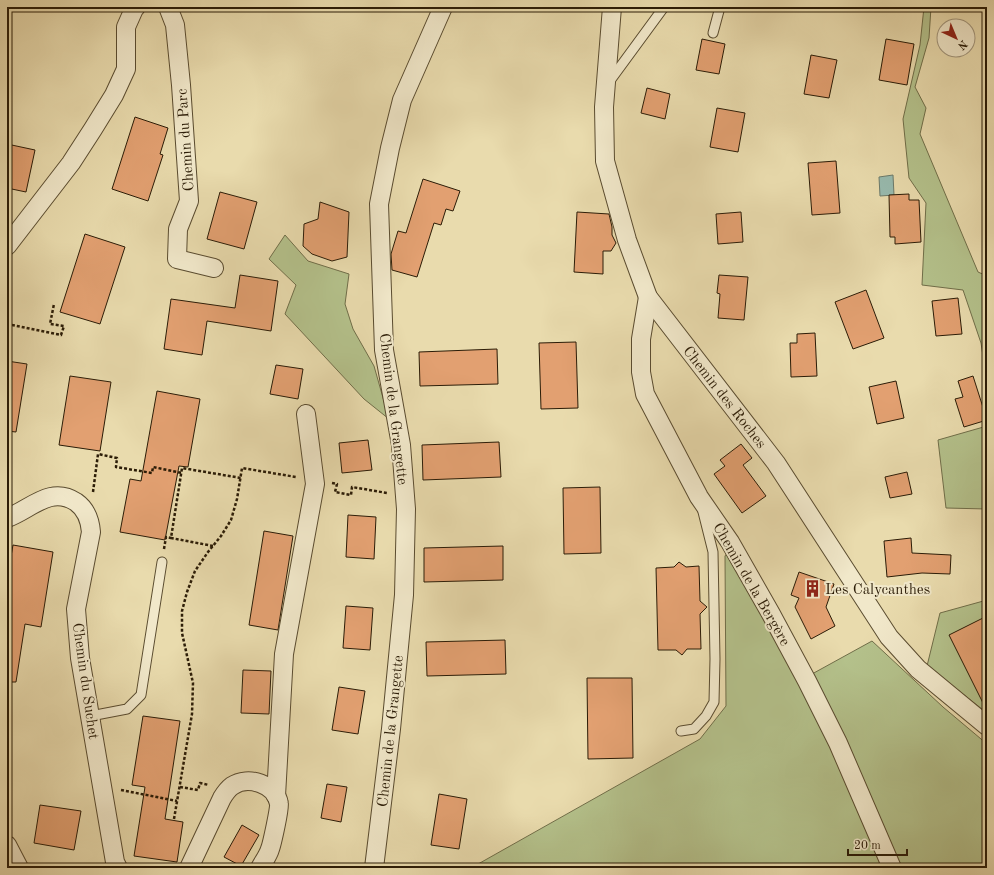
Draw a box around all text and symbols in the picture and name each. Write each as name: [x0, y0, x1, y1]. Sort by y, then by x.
north arrow: [936, 18, 976, 58]
text: N: [955, 37, 969, 51]
street label: Chemin du Parc: [175, 88, 198, 192]
street label: Chemin de la Grangette: [376, 332, 409, 486]
street label: Chemin des Roches: [679, 344, 768, 452]
street label: Chemin de la Bergère: [709, 521, 792, 649]
building icon: Les Calycanthes: [802, 579, 822, 599]
place label: Les Calycanthes: [825, 583, 930, 598]
street label: Chemin du Suchet: [69, 622, 100, 740]
street label: Chemin de la Grangette: [376, 654, 407, 808]
scale bar: [848, 831, 907, 857]
text: 20 m: [854, 840, 881, 852]

